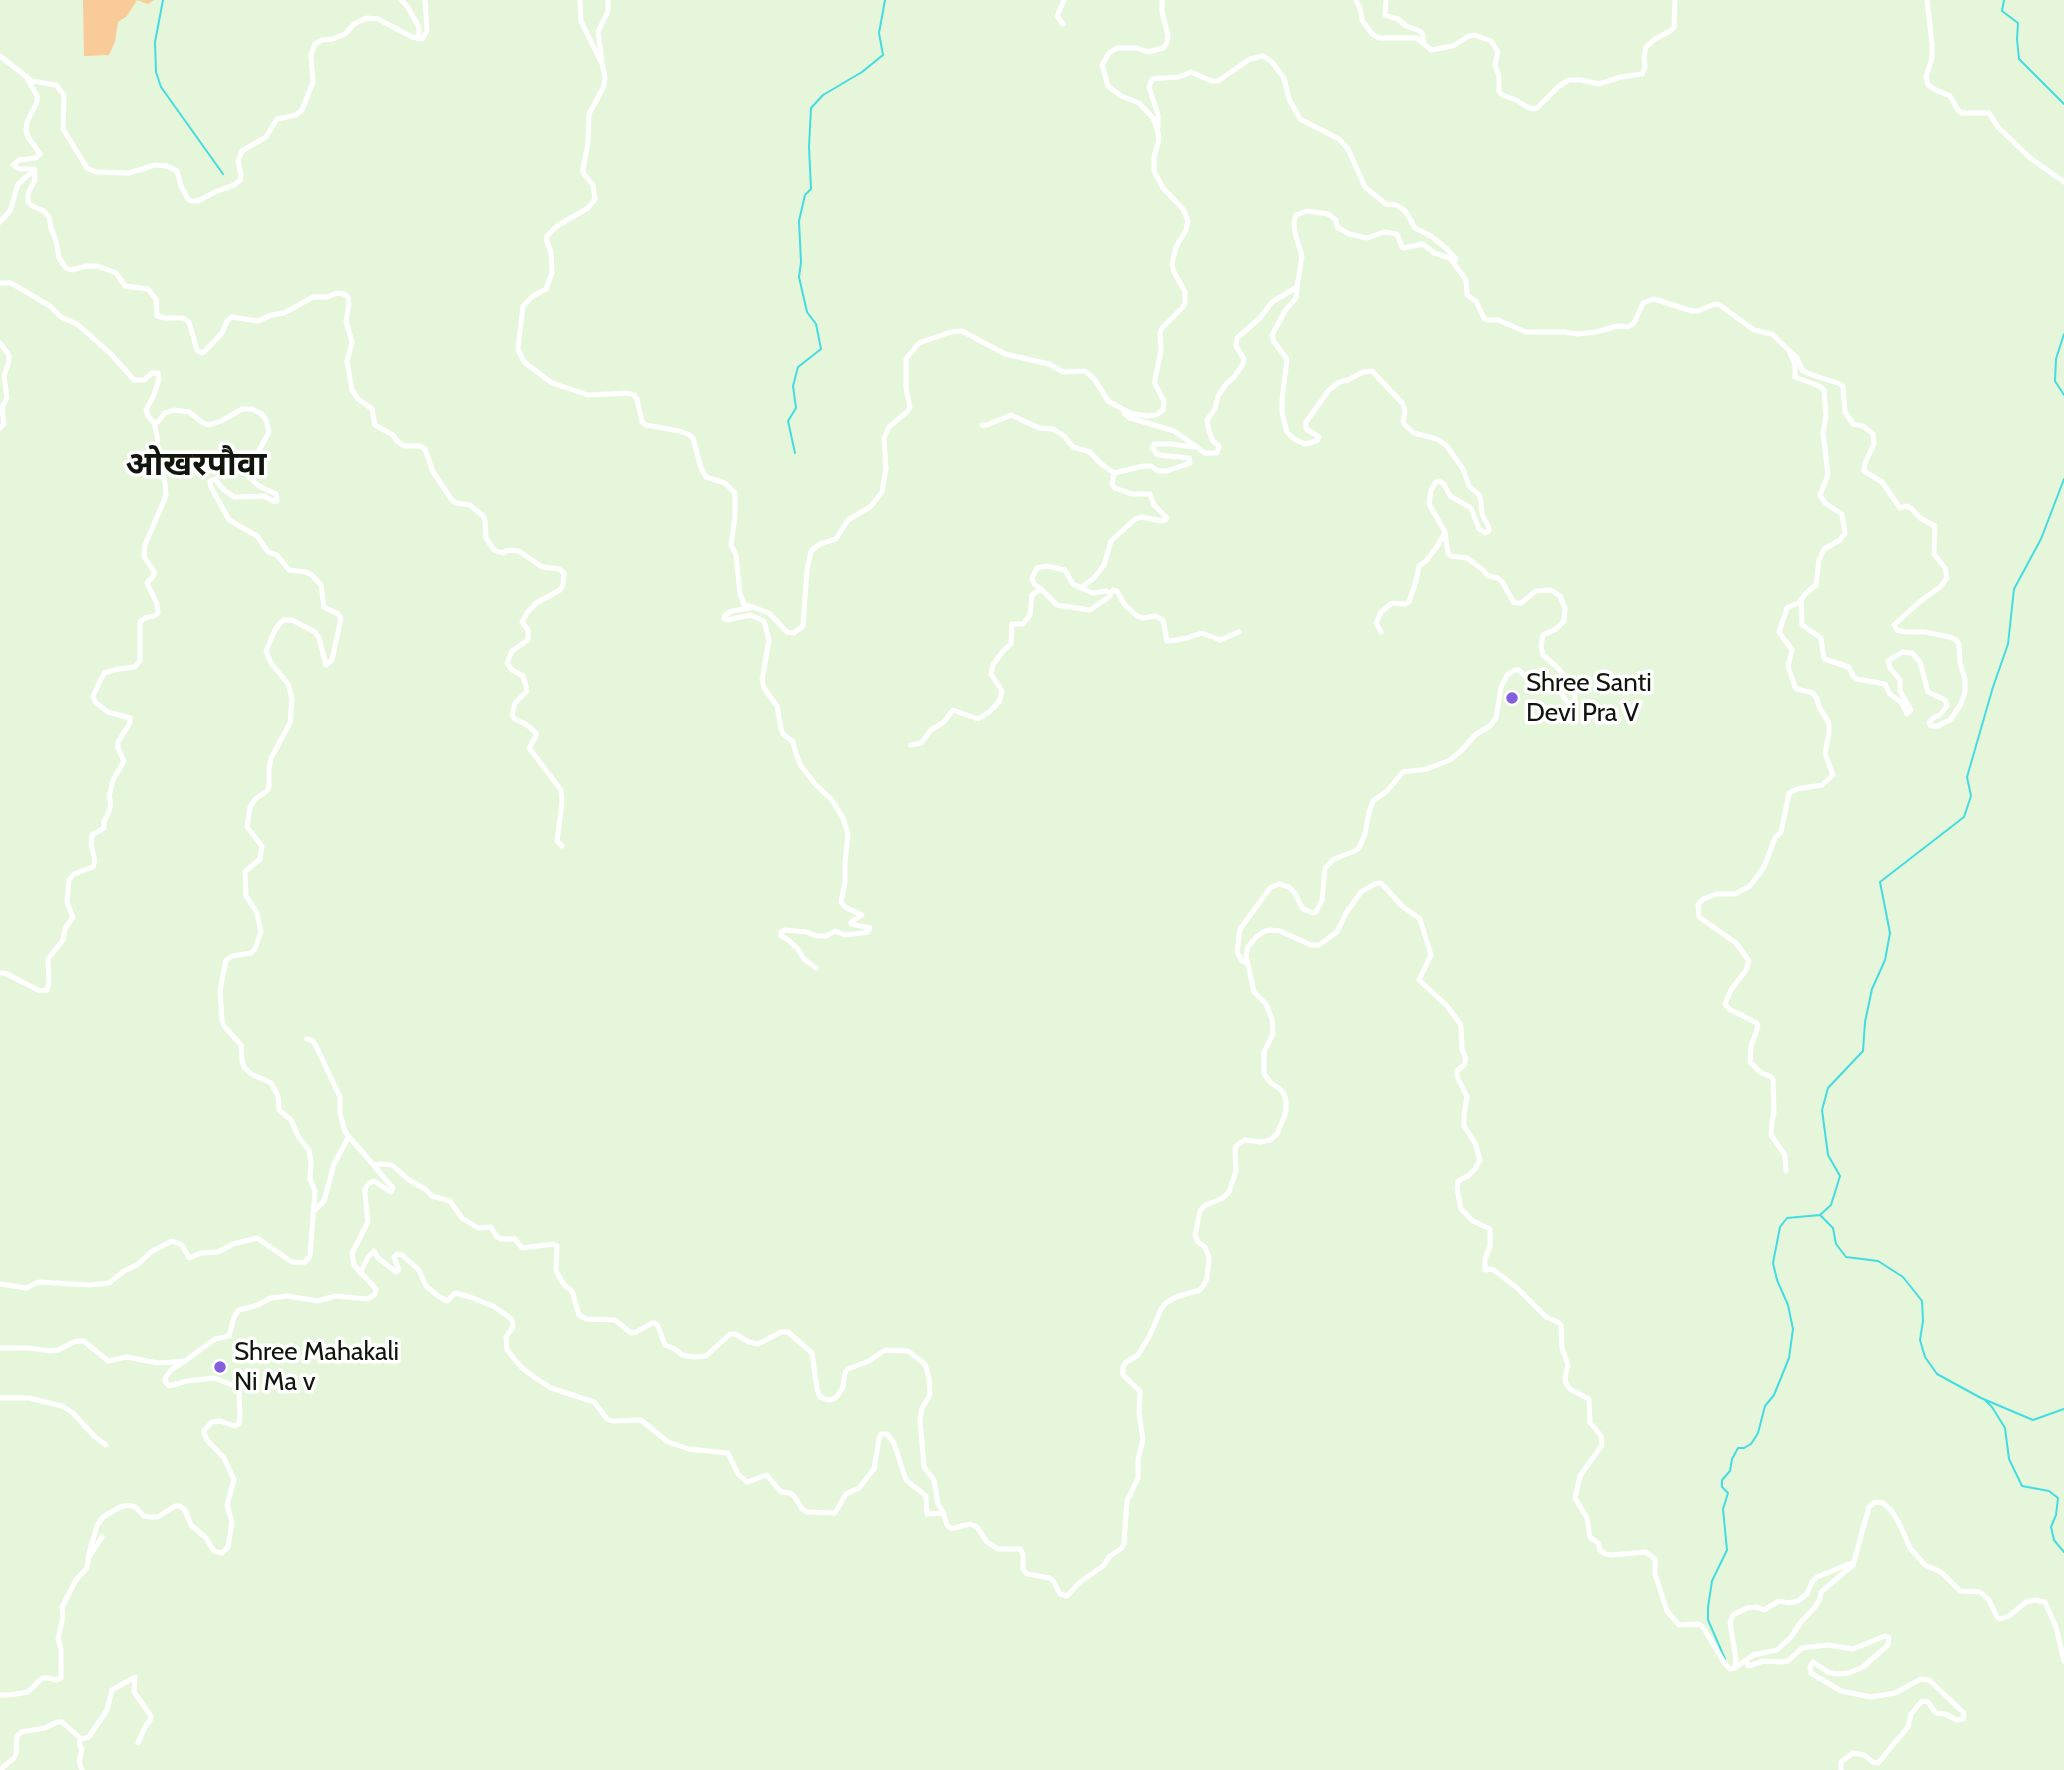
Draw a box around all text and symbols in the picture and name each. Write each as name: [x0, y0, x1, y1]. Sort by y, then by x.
district label: ओखरपौवा: [126, 445, 266, 485]
place label: Shree Santi Devi Pra V: [1526, 667, 1652, 728]
marker: Shree Santi Devi Pra V: [1504, 690, 1520, 706]
place label: Shree Mahakali Ni Ma v: [234, 1336, 399, 1398]
marker: Shree Mahakali Ni Ma v: [212, 1359, 228, 1375]

